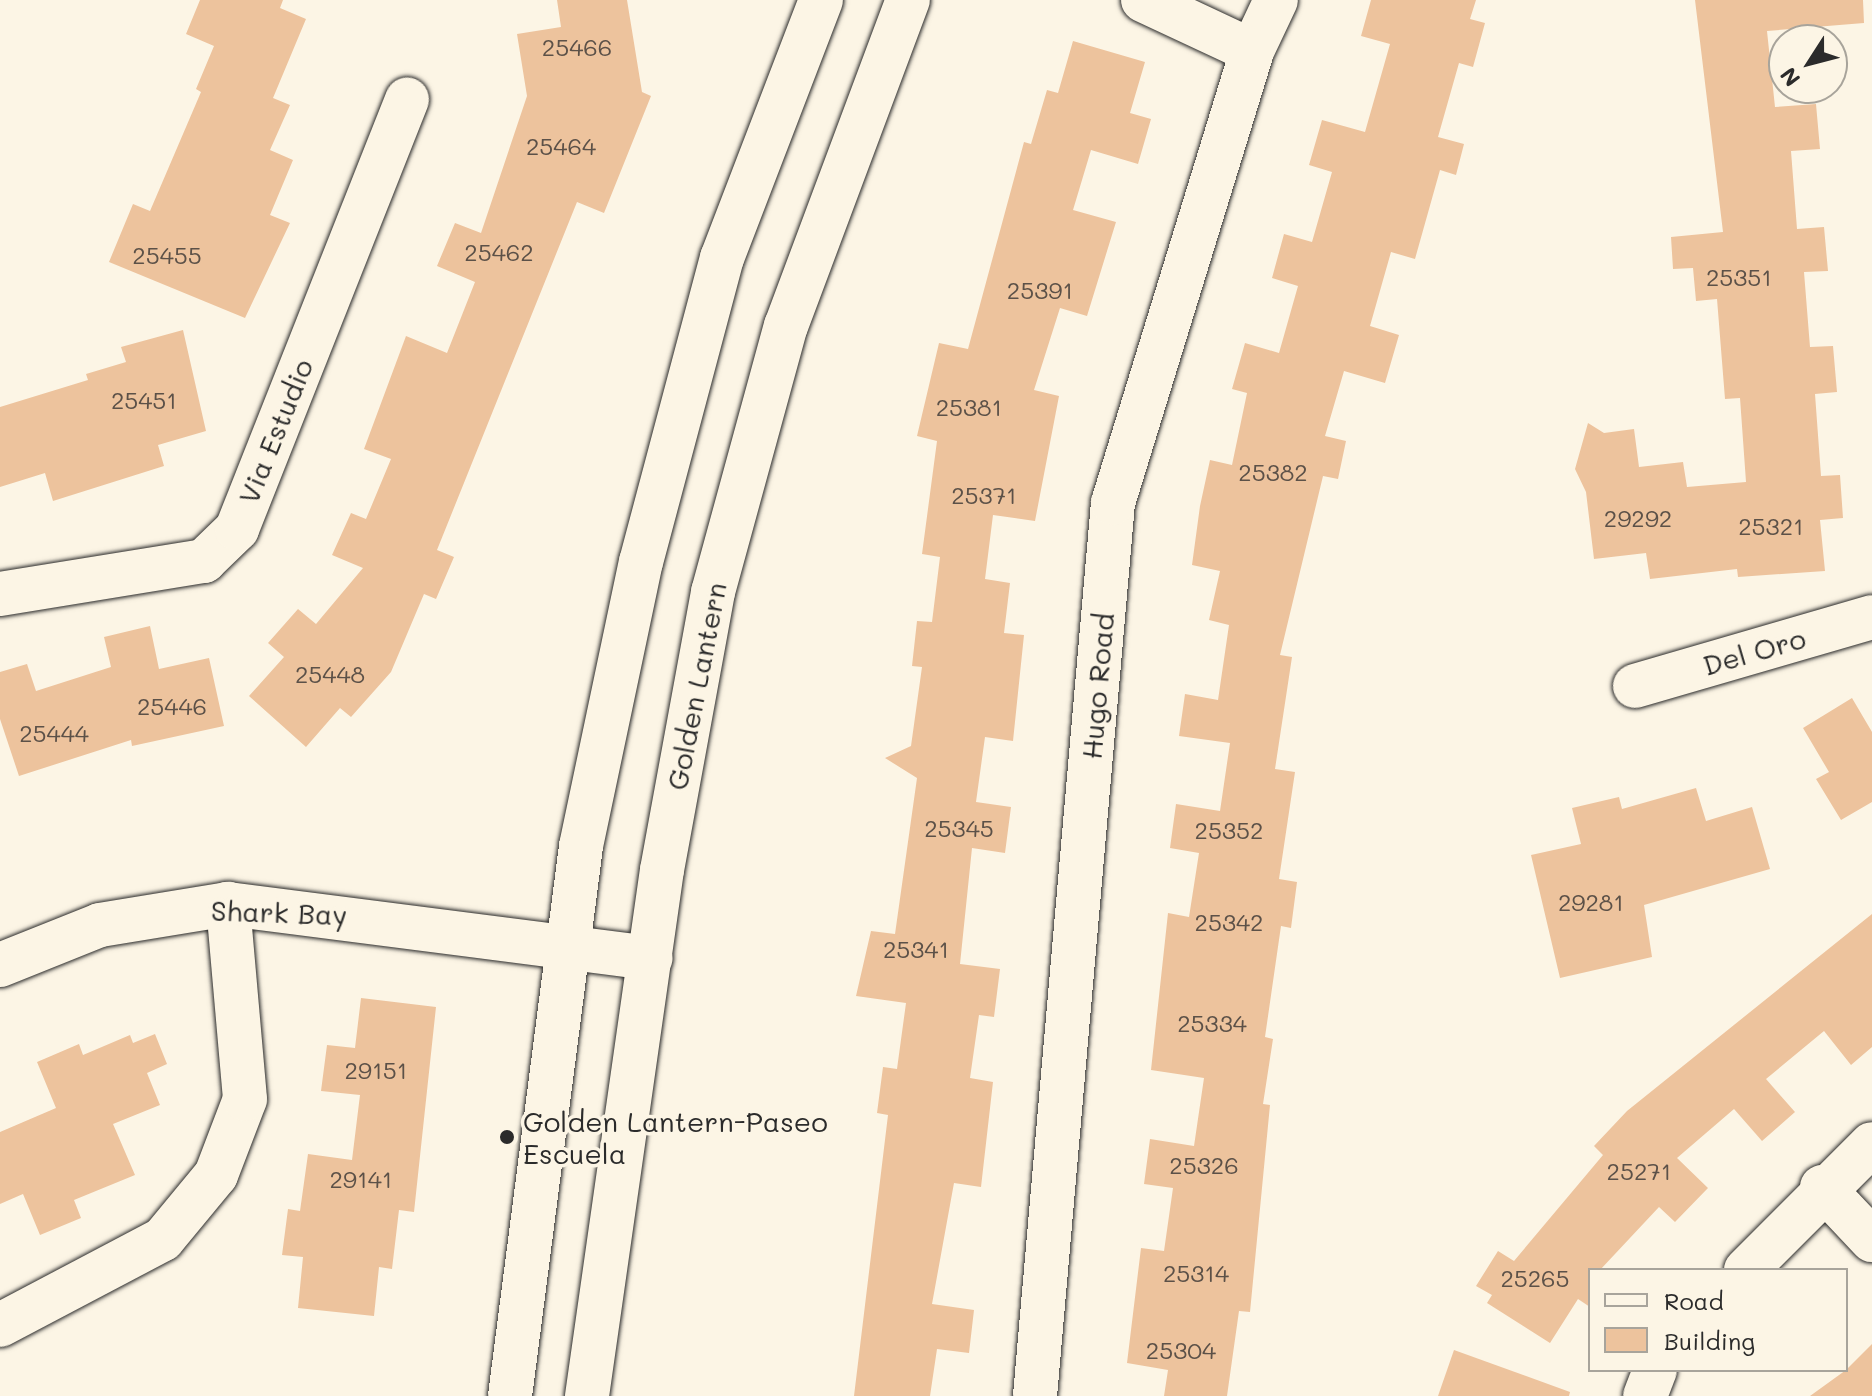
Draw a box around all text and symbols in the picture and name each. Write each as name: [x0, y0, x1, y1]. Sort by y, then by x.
north arrow: [1768, 24, 1848, 104]
house number: 25466: [542, 33, 612, 61]
text: N: [1773, 62, 1806, 93]
house number: 25464: [526, 132, 596, 160]
house number: 25462: [464, 238, 534, 266]
house number: 25455: [132, 241, 202, 269]
house number: 25351: [1706, 263, 1772, 291]
house number: 25391: [1007, 276, 1073, 304]
street label: Via Estudio: [231, 354, 319, 508]
house number: 25451: [111, 386, 177, 414]
house number: 25381: [936, 393, 1002, 421]
house number: 25382: [1238, 458, 1308, 486]
house number: 25371: [951, 481, 1017, 509]
house number: 29292: [1604, 504, 1672, 532]
house number: 25321: [1738, 512, 1804, 540]
street label: Golden Lantern: [659, 579, 733, 793]
street label: Hugo Road: [1074, 611, 1120, 761]
street label: Del Oro: [1699, 620, 1809, 682]
house number: 25448: [295, 660, 365, 688]
house number: 25446: [137, 692, 207, 720]
house number: 25444: [19, 719, 89, 747]
house number: 25345: [924, 814, 994, 842]
house number: 25352: [1195, 816, 1263, 844]
house number: 29281: [1558, 888, 1624, 916]
street label: Shark Bay: [210, 893, 348, 931]
house number: 25342: [1195, 908, 1263, 936]
house number: 25341: [883, 935, 949, 963]
house number: 25334: [1177, 1009, 1247, 1037]
house number: 29151: [345, 1056, 407, 1084]
place label: Golden Lantern-Paseo Escuela: [523, 1104, 828, 1170]
marker: Golden Lantern-Paseo Escuela: [498, 1128, 516, 1146]
house number: 25326: [1169, 1151, 1239, 1179]
house number: 25271: [1607, 1157, 1671, 1185]
house number: 29141: [329, 1165, 393, 1193]
house number: 25314: [1163, 1259, 1229, 1287]
house number: 25265: [1500, 1264, 1570, 1292]
legend: [1588, 1268, 1848, 1372]
text: Road: [1664, 1285, 1724, 1316]
text: Building: [1664, 1325, 1755, 1356]
house number: 25304: [1146, 1336, 1216, 1364]

